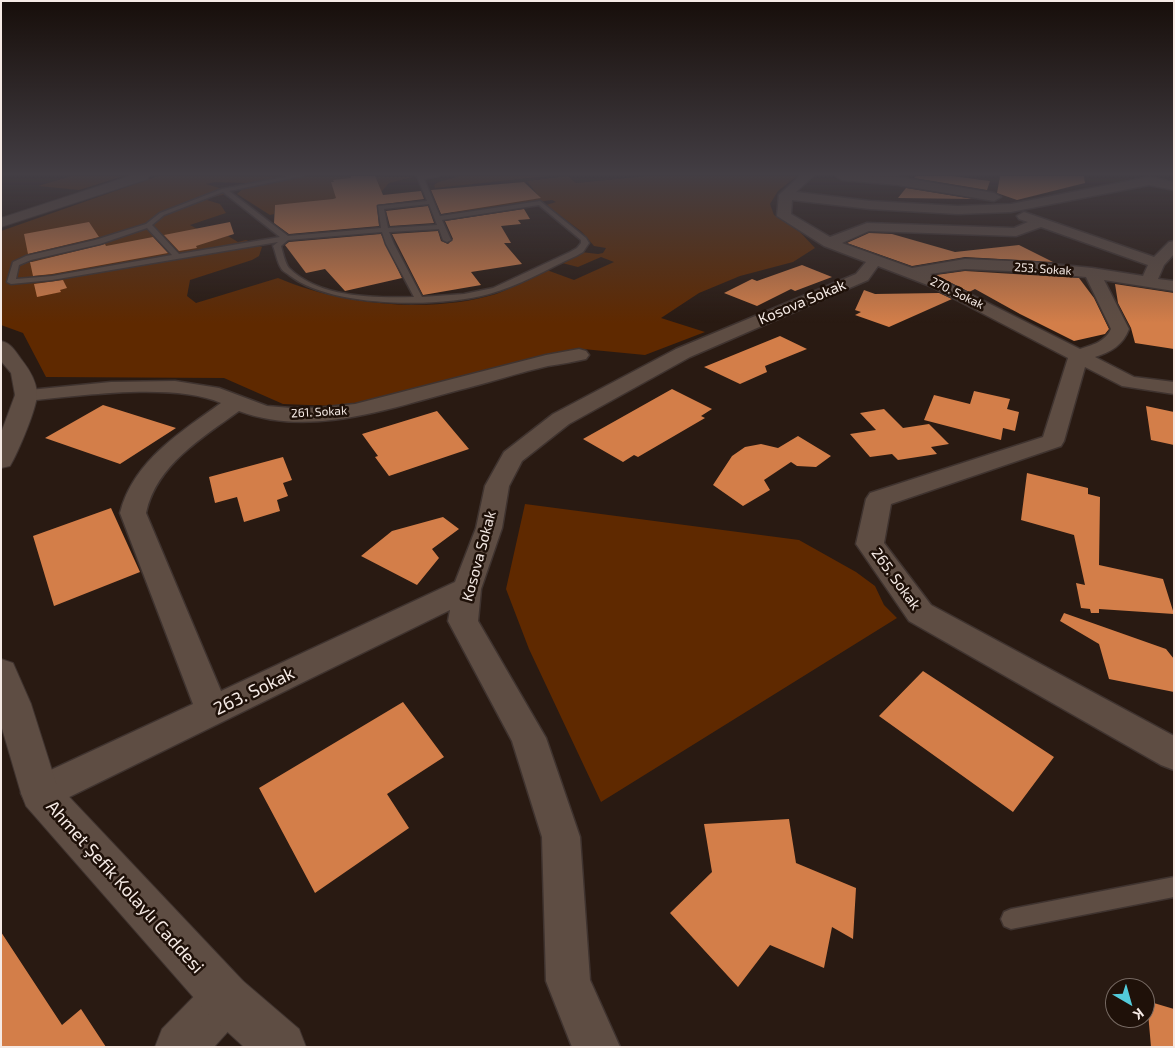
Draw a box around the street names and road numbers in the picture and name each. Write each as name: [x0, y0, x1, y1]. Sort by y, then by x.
street label: 253. Sokak: [1014, 260, 1072, 278]
street label: 270. Sokak: [928, 274, 986, 312]
street label: Kosova Sokak: [756, 276, 848, 328]
street label: 261. Sokak: [291, 403, 347, 421]
street label: Kosova Sokak: [458, 509, 500, 603]
street label: 265. Sokak: [867, 544, 925, 614]
street label: 263. Sokak: [210, 662, 298, 720]
street label: Ahmet Şefik Kolaylı Caddesi: [42, 796, 208, 978]

